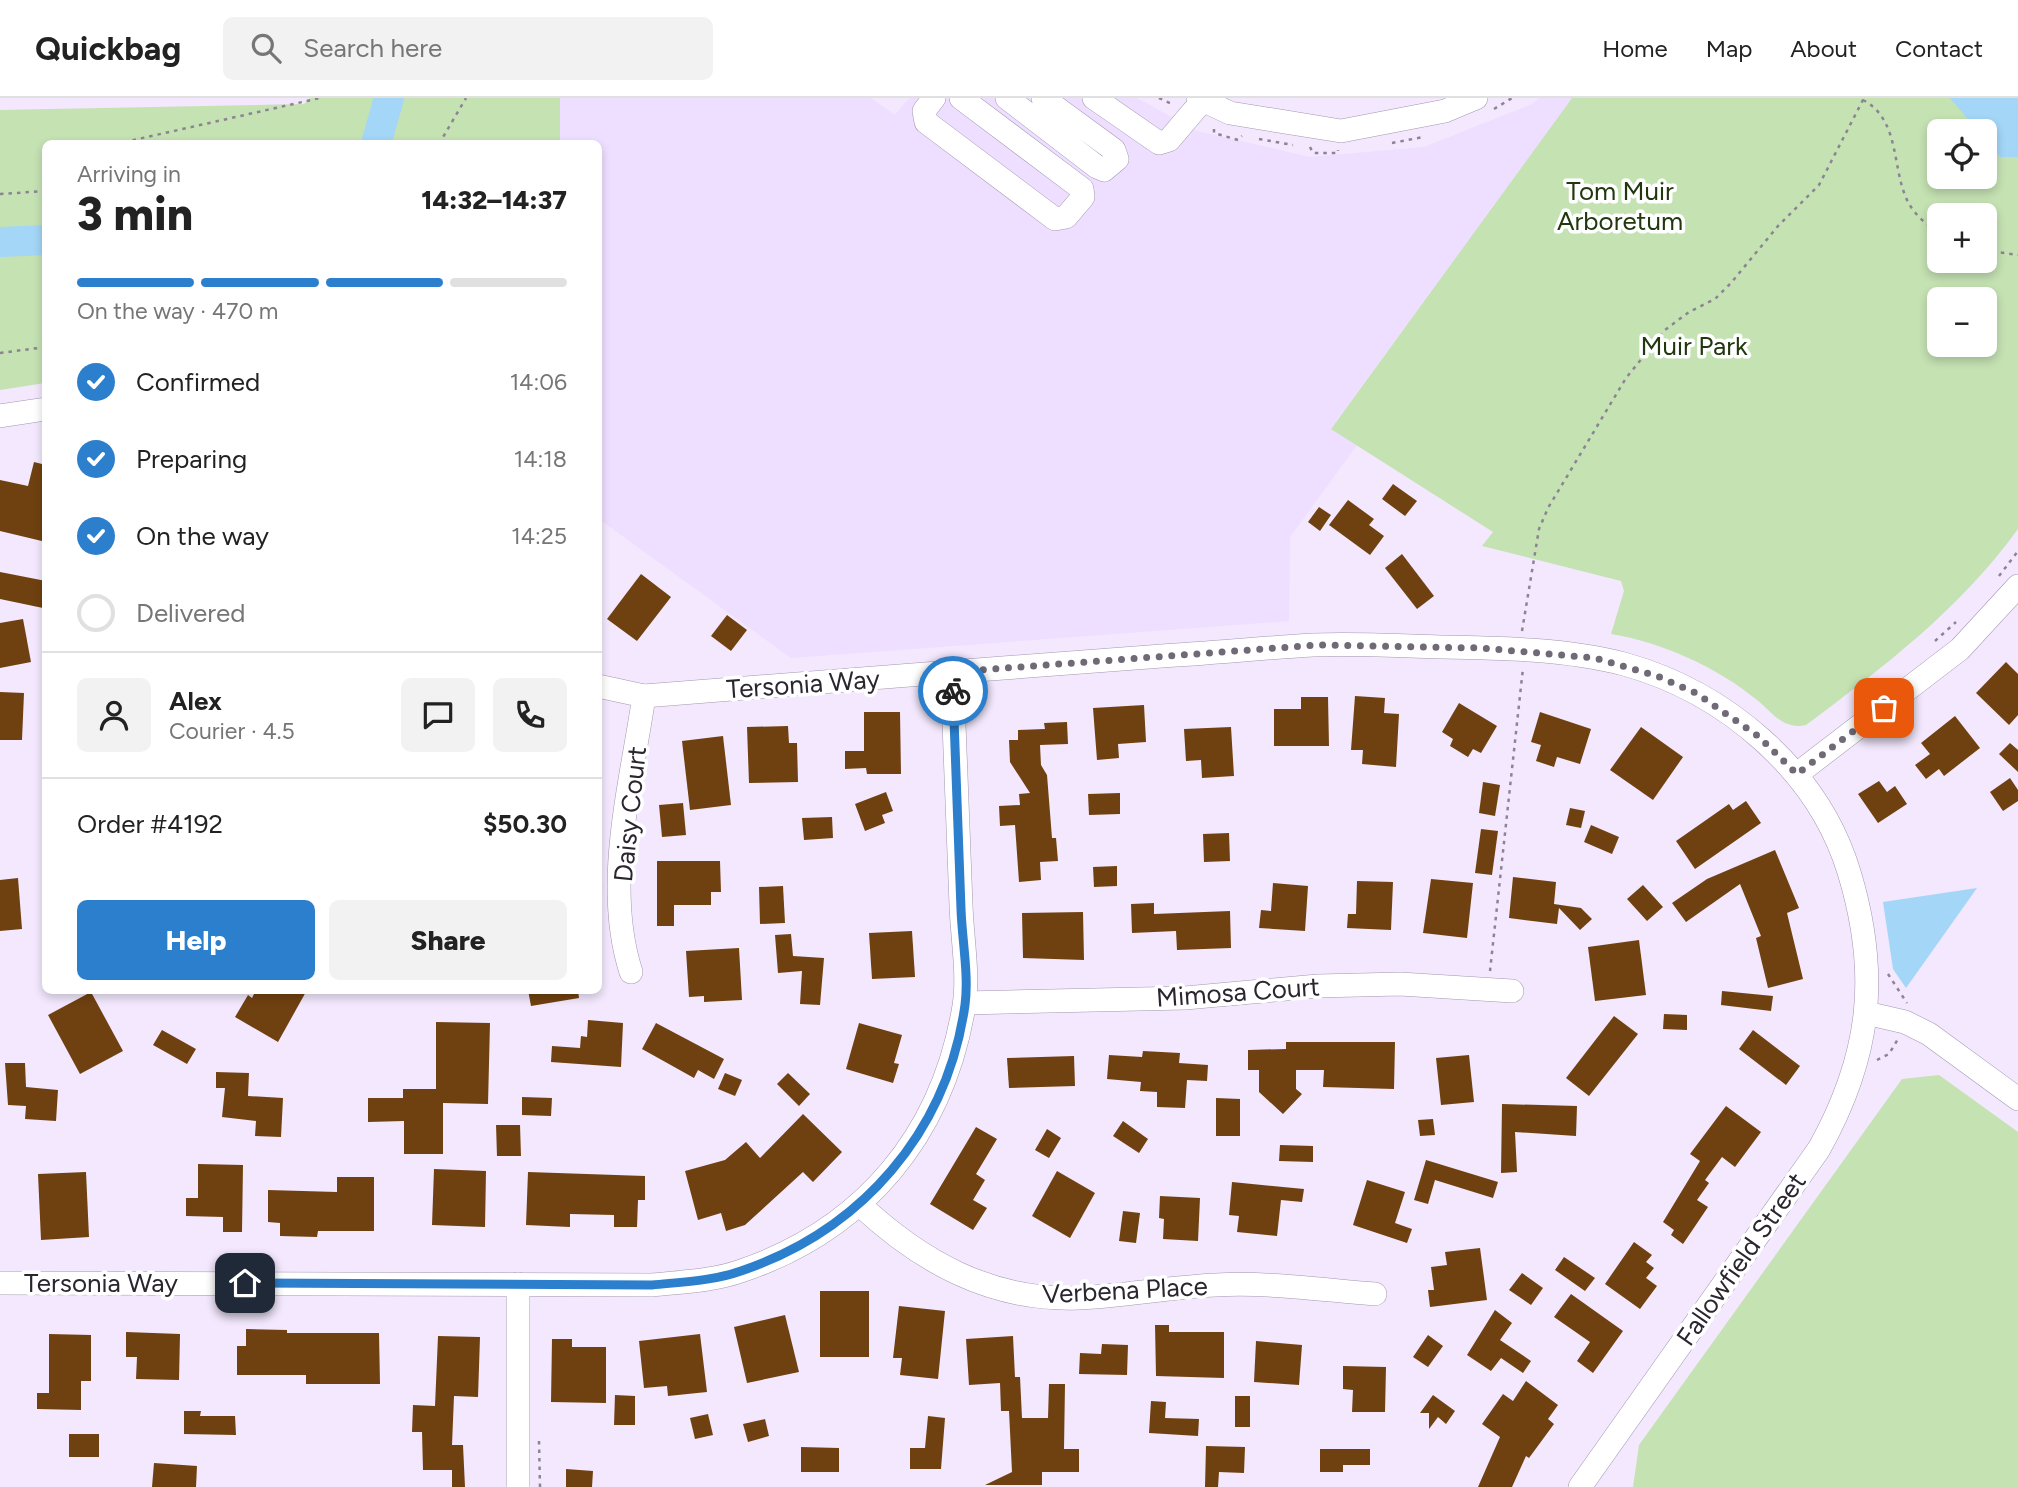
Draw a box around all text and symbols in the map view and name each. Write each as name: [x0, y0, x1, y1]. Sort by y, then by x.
search box: [223, 17, 713, 80]
text: Quickbag: [35, 29, 181, 68]
icon: search: [247, 29, 285, 67]
text: Search here: [303, 32, 442, 64]
text: Home: [1602, 34, 1668, 63]
text: Map: [1706, 34, 1752, 63]
text: About: [1790, 34, 1857, 63]
text: Contact: [1895, 34, 1983, 63]
map controls: [1927, 119, 1997, 357]
button: locate: [1927, 119, 1997, 189]
text: Arriving in: [77, 160, 181, 188]
park label: Tom Muir Arboretum: [1557, 175, 1683, 237]
text: 14:32–14:37: [421, 184, 567, 216]
text: 3 min: [77, 186, 193, 242]
button: +: [1927, 203, 1997, 273]
button: −: [1927, 287, 1997, 357]
text: On the way · 470 m: [77, 297, 278, 325]
park label: Muir Park: [1640, 330, 1748, 362]
icon: check: [77, 363, 115, 401]
text: Confirmed: [136, 366, 260, 398]
text: 14:06: [510, 368, 567, 396]
icon: check: [77, 440, 115, 478]
text: Preparing: [136, 443, 247, 475]
text: 14:18: [514, 445, 567, 473]
icon: check: [77, 517, 115, 555]
text: On the way: [136, 520, 269, 552]
text: 14:25: [511, 522, 567, 550]
text: Delivered: [136, 597, 245, 629]
courier: [918, 656, 988, 726]
street label: Tersonia Way: [725, 663, 881, 705]
icon: bike: [934, 672, 972, 710]
button: person: [77, 678, 151, 752]
button: chat: [401, 678, 475, 752]
button: phone: [493, 678, 567, 752]
pin: [1854, 678, 1914, 738]
text: Alex: [169, 685, 222, 717]
icon: bag: [1865, 689, 1903, 727]
text: Courier · 4.5: [169, 717, 295, 745]
street label: Daisy Court: [607, 744, 653, 883]
text: Order #4192: [77, 808, 223, 840]
text: $50.30: [483, 808, 567, 840]
button: Help: [77, 900, 315, 980]
button: Share: [329, 900, 567, 980]
street label: Mimosa Court: [1155, 970, 1321, 1014]
street label: Fallowfield Street: [1669, 1166, 1813, 1352]
pin: [215, 1253, 275, 1313]
icon: home: [226, 1264, 264, 1302]
street label: Tersonia Way: [24, 1267, 178, 1299]
street label: Verbena Place: [1041, 1270, 1209, 1310]

